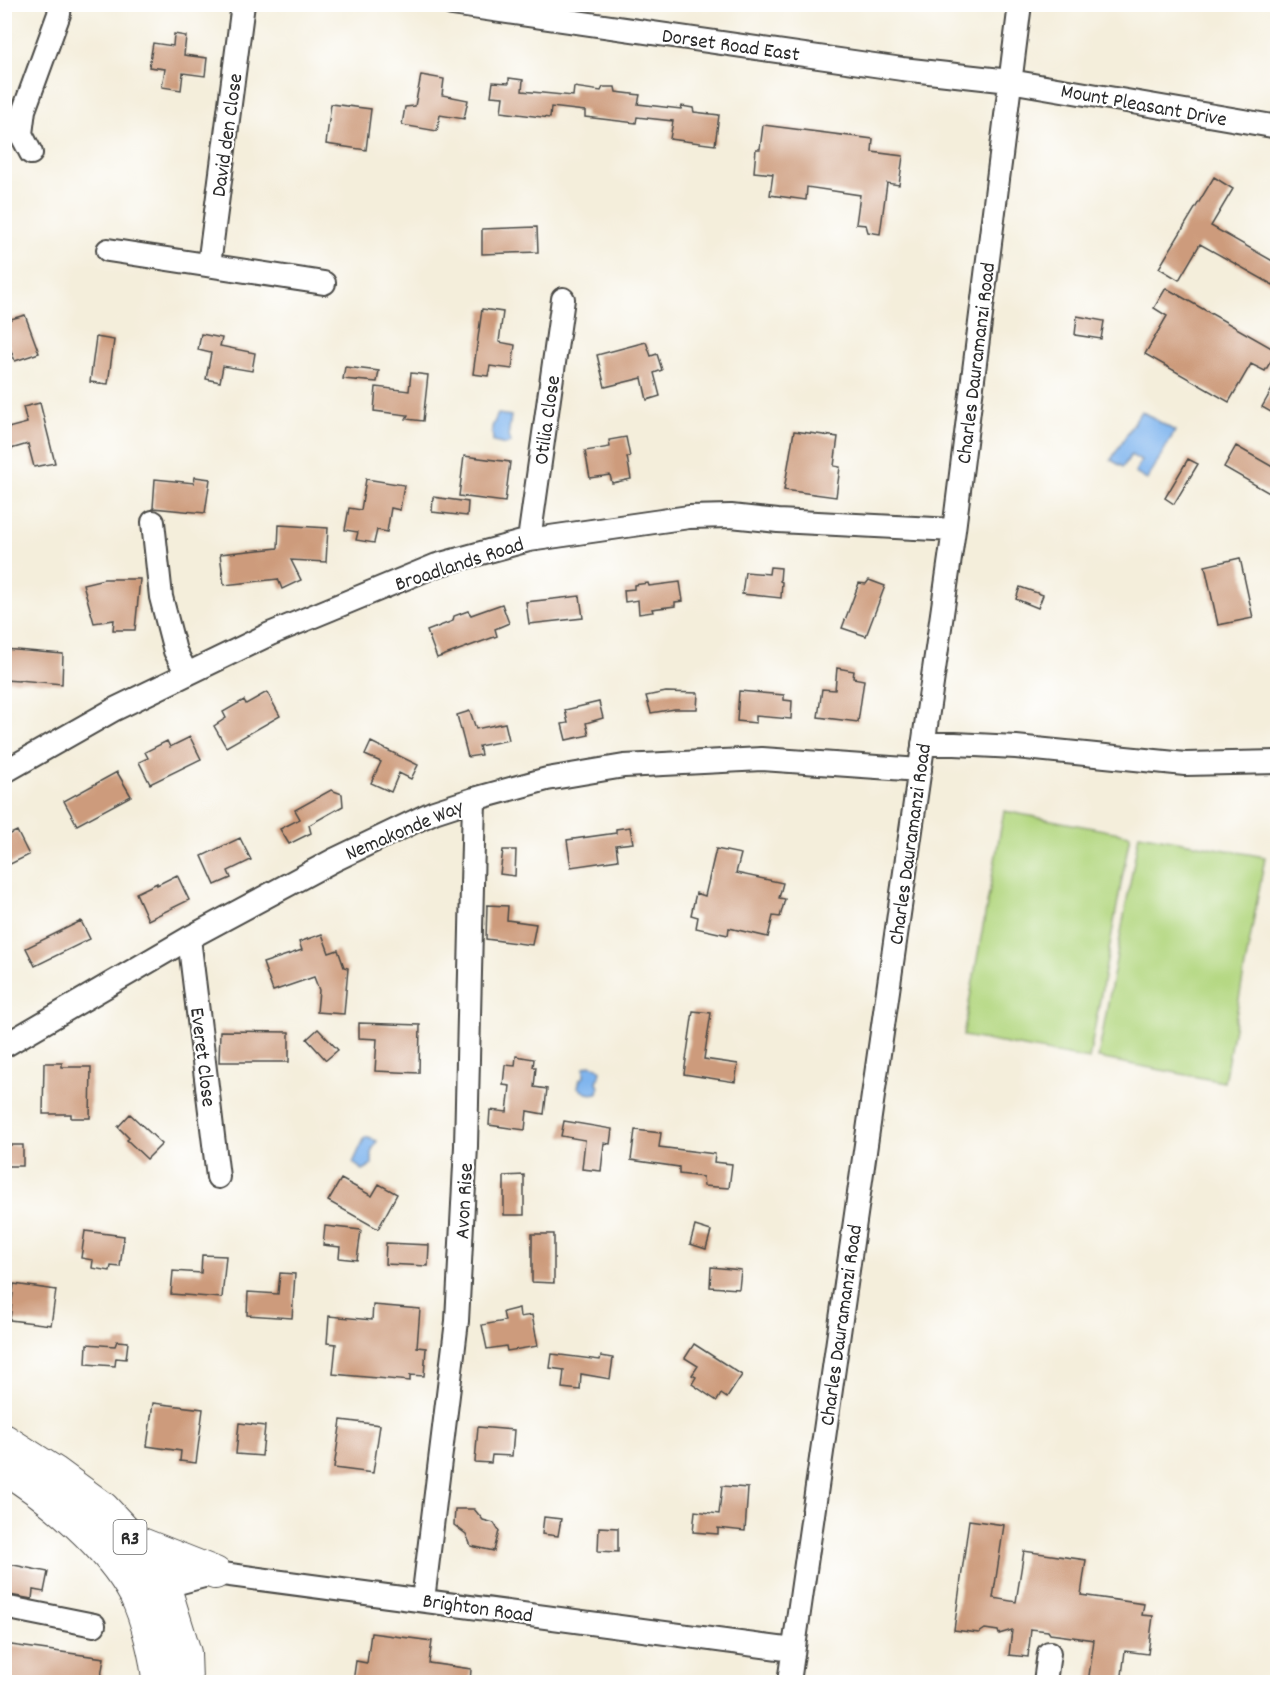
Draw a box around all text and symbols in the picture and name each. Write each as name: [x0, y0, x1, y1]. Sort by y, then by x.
street label: Dorset Road East: [660, 22, 802, 72]
street label: David den Close: [205, 72, 252, 199]
street label: Mount Pleasant Drive: [1058, 78, 1229, 136]
street label: Charles Dauramanzi Road: [951, 261, 1005, 466]
street label: Otilia Close: [528, 374, 570, 467]
street label: Broadlands Road: [392, 531, 528, 601]
street label: Charles Dauramanzi Road: [883, 742, 941, 947]
street label: Nemakonde Way: [341, 793, 469, 870]
street label: Everet Close: [180, 1006, 222, 1109]
street label: Avon Rise: [449, 1162, 483, 1240]
street label: Charles Dauramanzi Road: [814, 1223, 872, 1428]
road number: R3: [114, 1520, 146, 1554]
street label: Brighton Road: [420, 1587, 535, 1633]

